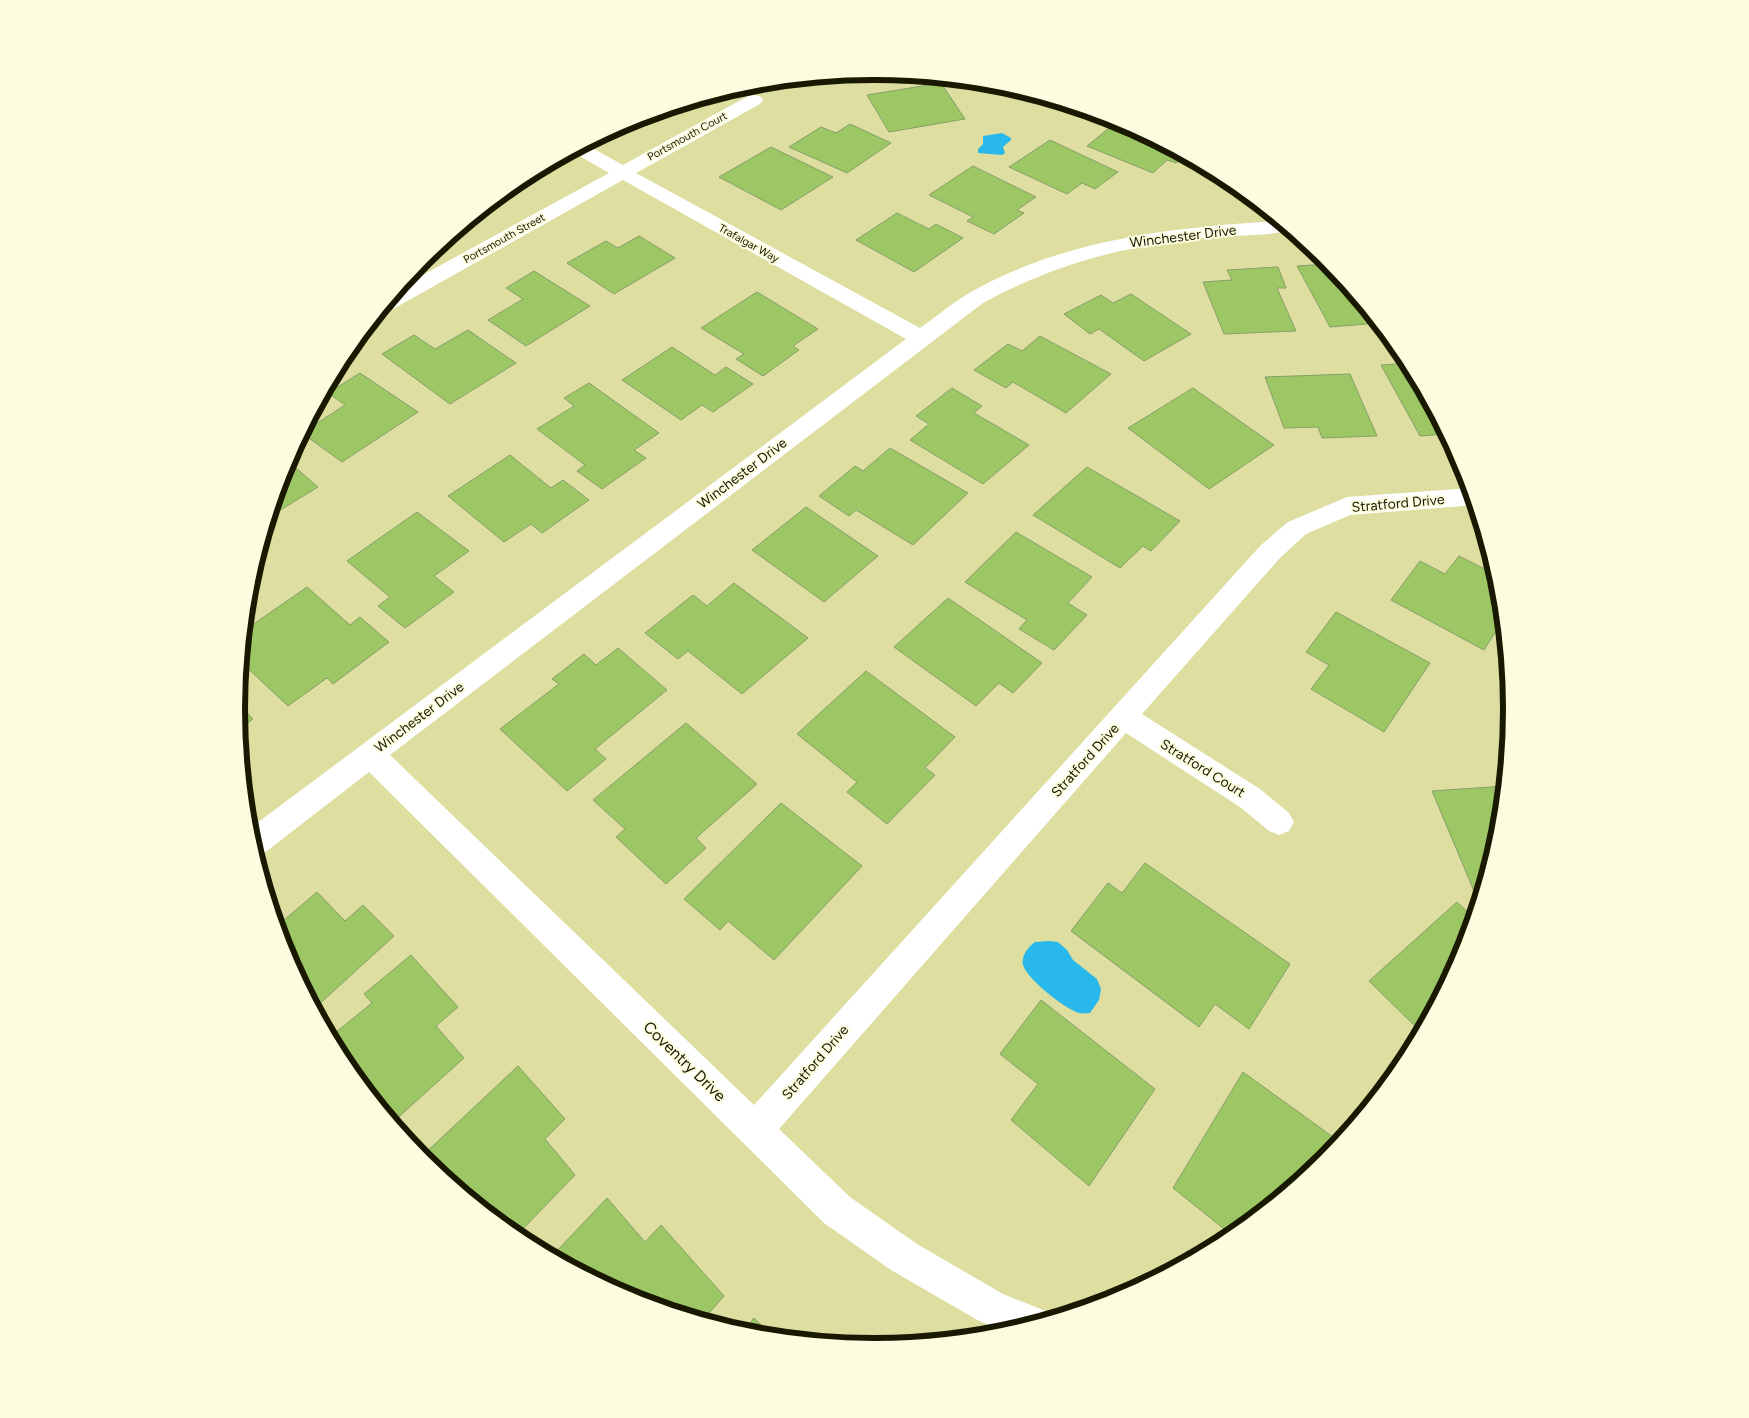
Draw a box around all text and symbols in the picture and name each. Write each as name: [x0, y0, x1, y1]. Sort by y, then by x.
street label: Portsmouth Court: [645, 109, 729, 164]
street label: Portsmouth Street: [461, 211, 547, 266]
street label: Winchester Drive: [1129, 221, 1238, 251]
street label: Trafalgar Way: [716, 222, 781, 265]
street label: Winchester Drive: [694, 434, 791, 513]
street label: Stratford Drive: [1351, 491, 1445, 516]
street label: Winchester Drive: [371, 678, 468, 757]
street label: Stratford Drive: [1048, 720, 1123, 801]
street label: Stratford Court: [1157, 736, 1248, 801]
street label: Coventry Drive: [639, 1017, 730, 1106]
street label: Stratford Drive: [778, 1021, 853, 1103]

